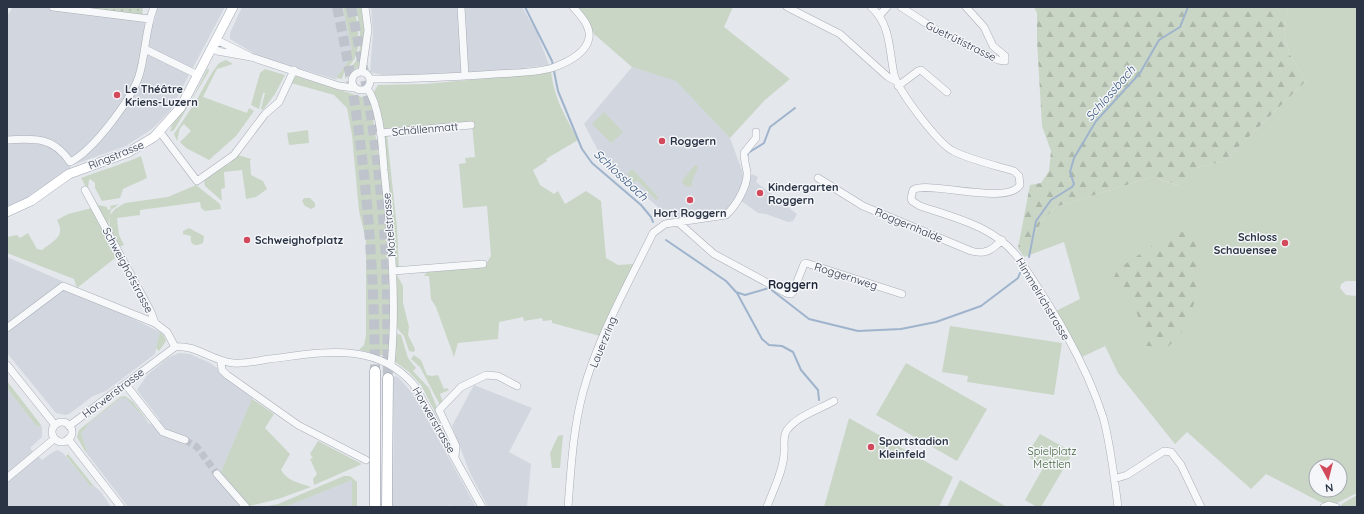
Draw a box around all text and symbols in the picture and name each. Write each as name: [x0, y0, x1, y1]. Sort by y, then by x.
street label: Guetrütistrasse: [923, 18, 999, 64]
water label: Schlossbach: [1082, 62, 1138, 124]
place label: Le Théâtre Kriens-Luzern: [125, 82, 198, 109]
marker: Le Théâtre Kriens-Luzern: [112, 90, 122, 100]
street label: Schällenmatt: [391, 119, 459, 139]
place label: Roggern: [670, 134, 716, 148]
marker: Roggern: [657, 136, 667, 146]
street label: Ringstrasse: [86, 137, 146, 173]
water label: Schlossbach: [591, 146, 651, 204]
place label: Kindergarten Roggern: [768, 180, 839, 207]
marker: Kindergarten Roggern: [755, 188, 765, 198]
street label: Motelstrasse: [379, 192, 399, 258]
marker: Hort Roggern: [685, 195, 695, 205]
street label: Roggernhalde: [873, 204, 945, 246]
place label: Hort Roggern: [653, 206, 727, 220]
street label: Schweighofstrasse: [100, 225, 156, 315]
place label: Schloss Schauensee: [1214, 230, 1277, 257]
place label: Schweighofplatz: [255, 233, 344, 247]
marker: Schweighofplatz: [242, 235, 252, 245]
marker: Schloss Schauensee: [1280, 238, 1290, 248]
street label: Himmelrichstrasse: [1013, 255, 1073, 343]
street label: Roggernweg: [813, 259, 879, 293]
district label: Roggern: [768, 277, 818, 292]
street label: Lauerzring: [586, 314, 620, 370]
street label: Horwerstrasse: [79, 365, 147, 421]
street label: Horwerstrasse: [409, 384, 459, 456]
place label: Sportstadion Kleinfeld: [879, 434, 948, 461]
marker: Sportstadion Kleinfeld: [866, 442, 876, 452]
park label: Spielplatz Mettlen: [1028, 444, 1076, 471]
north arrow: [1308, 458, 1348, 498]
text: N: [1324, 480, 1334, 495]

